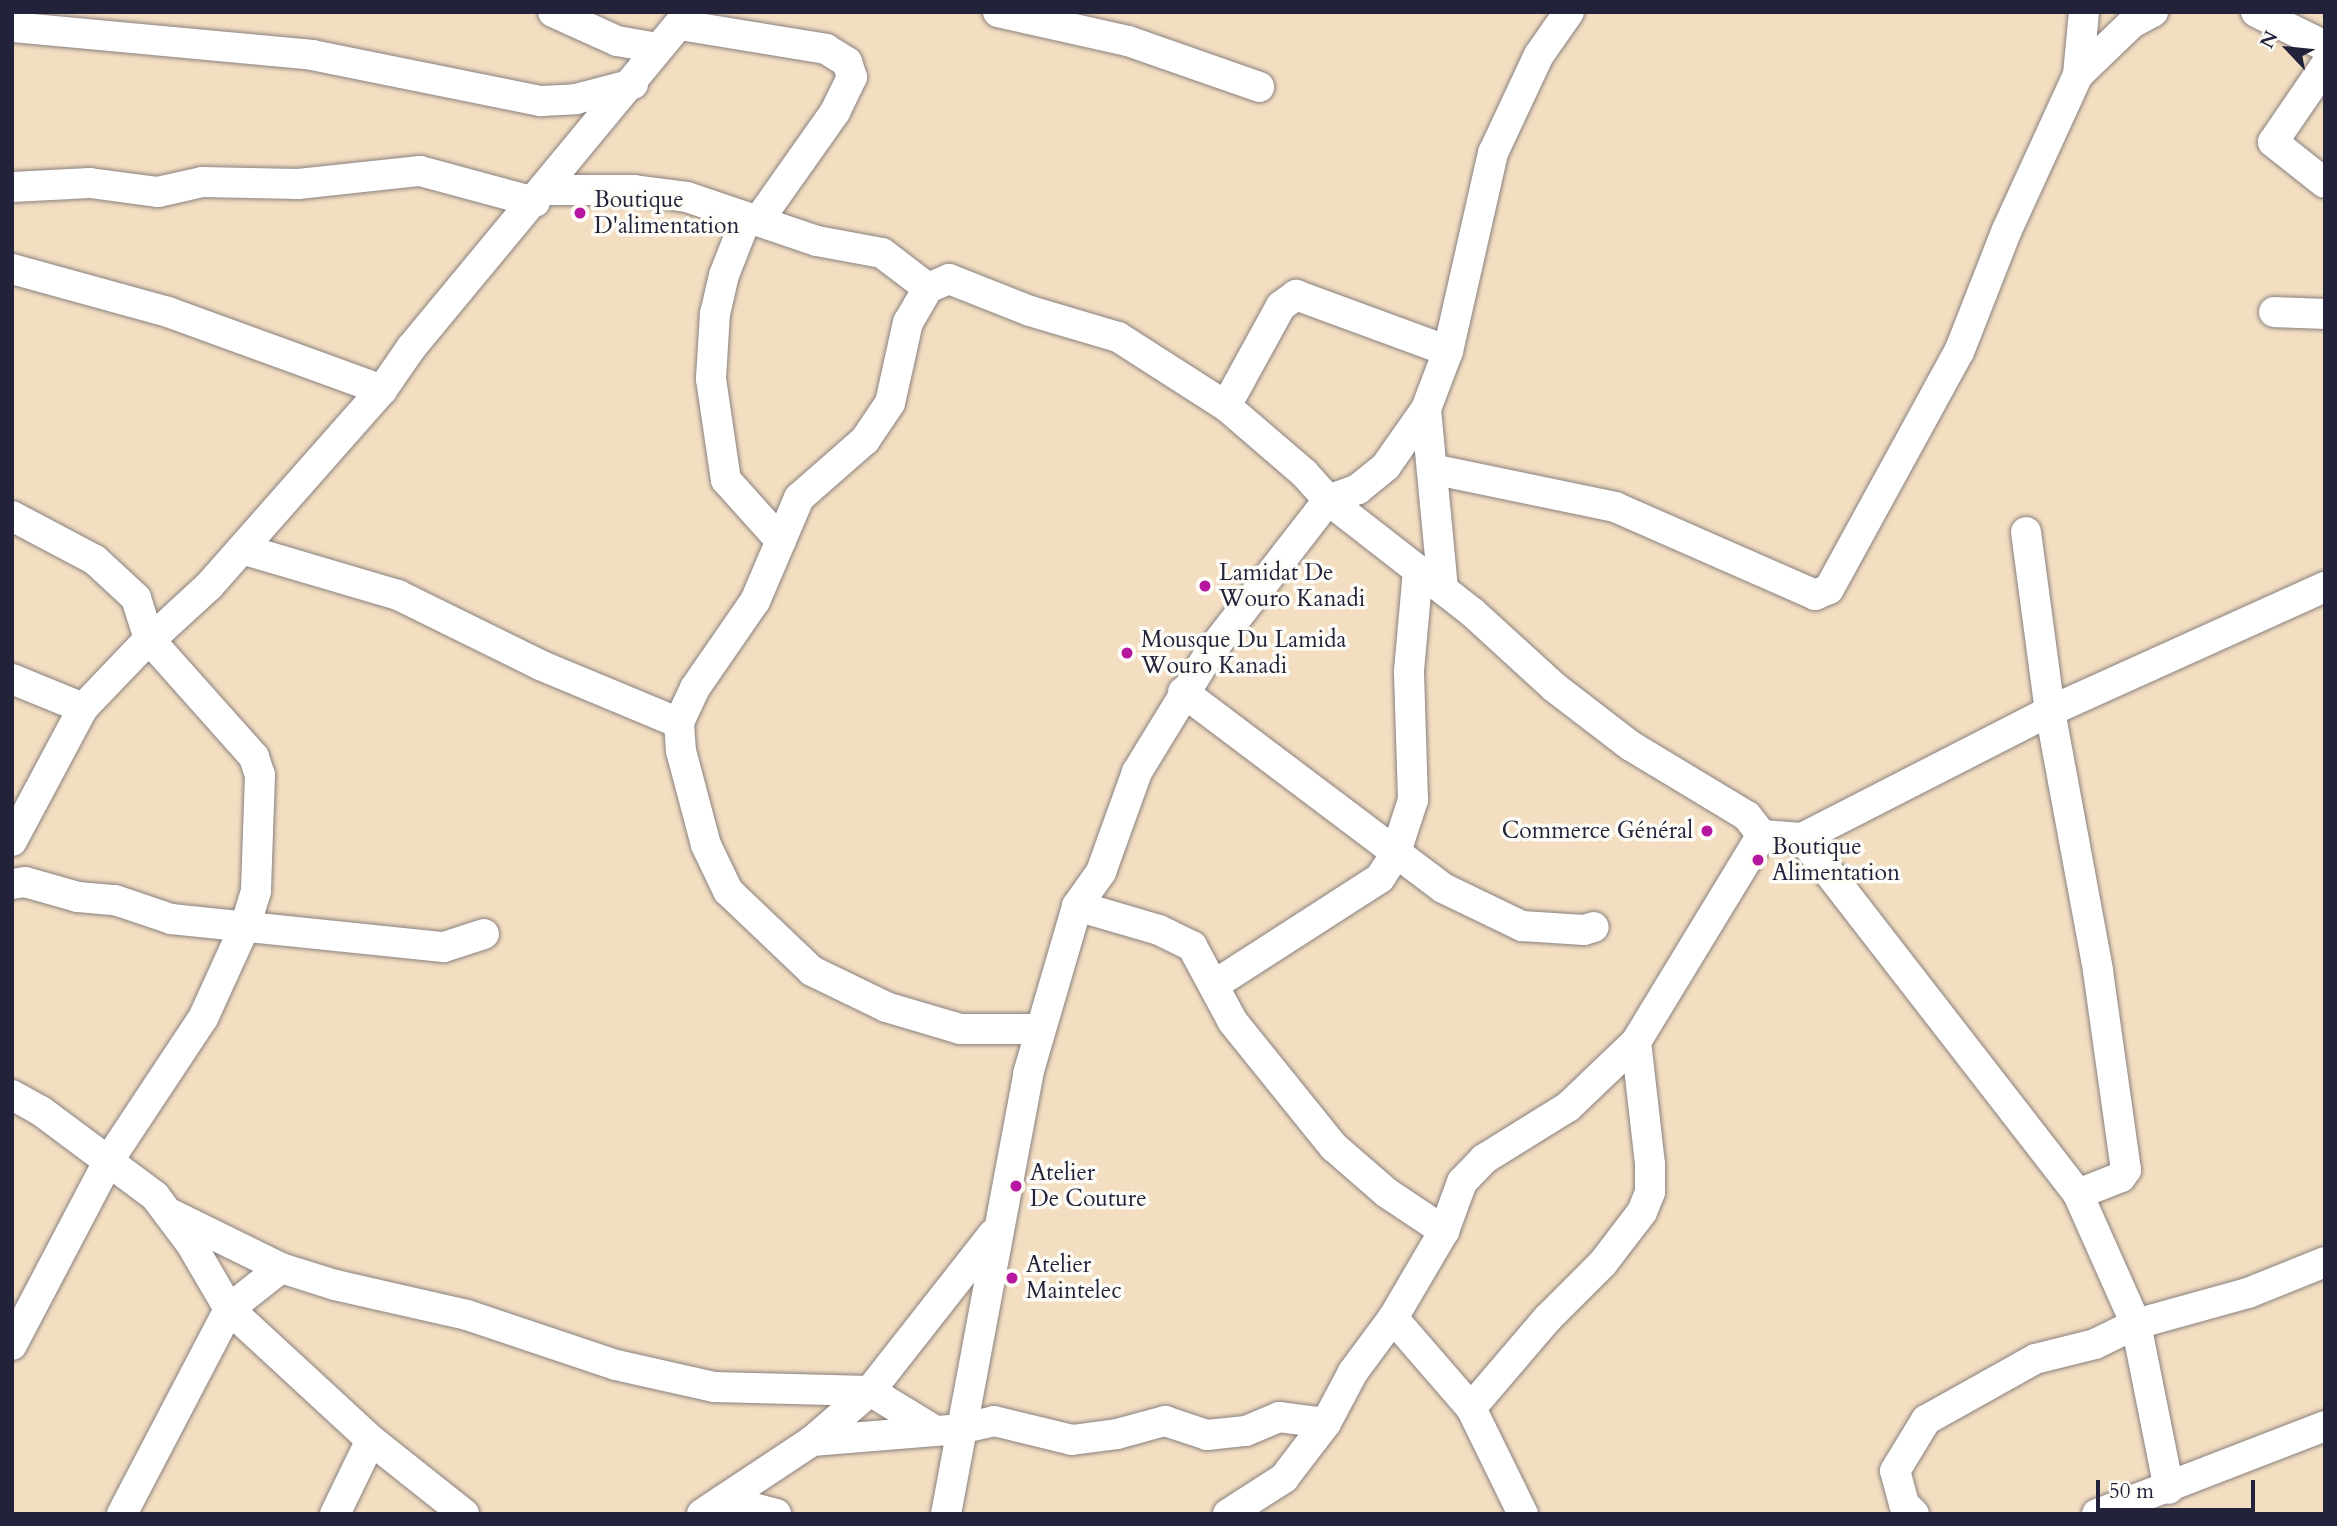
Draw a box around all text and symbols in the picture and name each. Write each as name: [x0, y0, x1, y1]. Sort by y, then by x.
north arrow: [2253, 14, 2323, 84]
text: N: [2254, 27, 2284, 53]
place label: Boutique D'alimentation: [594, 186, 740, 240]
marker: Boutique D'alimentation: [572, 205, 588, 221]
place label: Lamidat De Wouro Kanadi: [1219, 559, 1365, 613]
marker: Lamidat De Wouro Kanadi: [1197, 578, 1213, 594]
place label: Mousque Du Lamida Wouro Kanadi: [1141, 626, 1346, 680]
marker: Mousque Du Lamida Wouro Kanadi: [1119, 645, 1135, 661]
place label: Commerce Général: [1502, 817, 1693, 845]
marker: Commerce Général: [1699, 823, 1715, 839]
place label: Boutique Alimentation: [1772, 833, 1900, 887]
marker: Boutique Alimentation: [1750, 852, 1766, 868]
place label: Atelier De Couture: [1030, 1159, 1147, 1213]
marker: Atelier De Couture: [1008, 1178, 1024, 1194]
place label: Atelier Maintelec: [1026, 1251, 1122, 1305]
marker: Atelier Maintelec: [1004, 1270, 1020, 1286]
scale bar: [2099, 1466, 2258, 1510]
text: 50 m: [2109, 1477, 2154, 1506]

